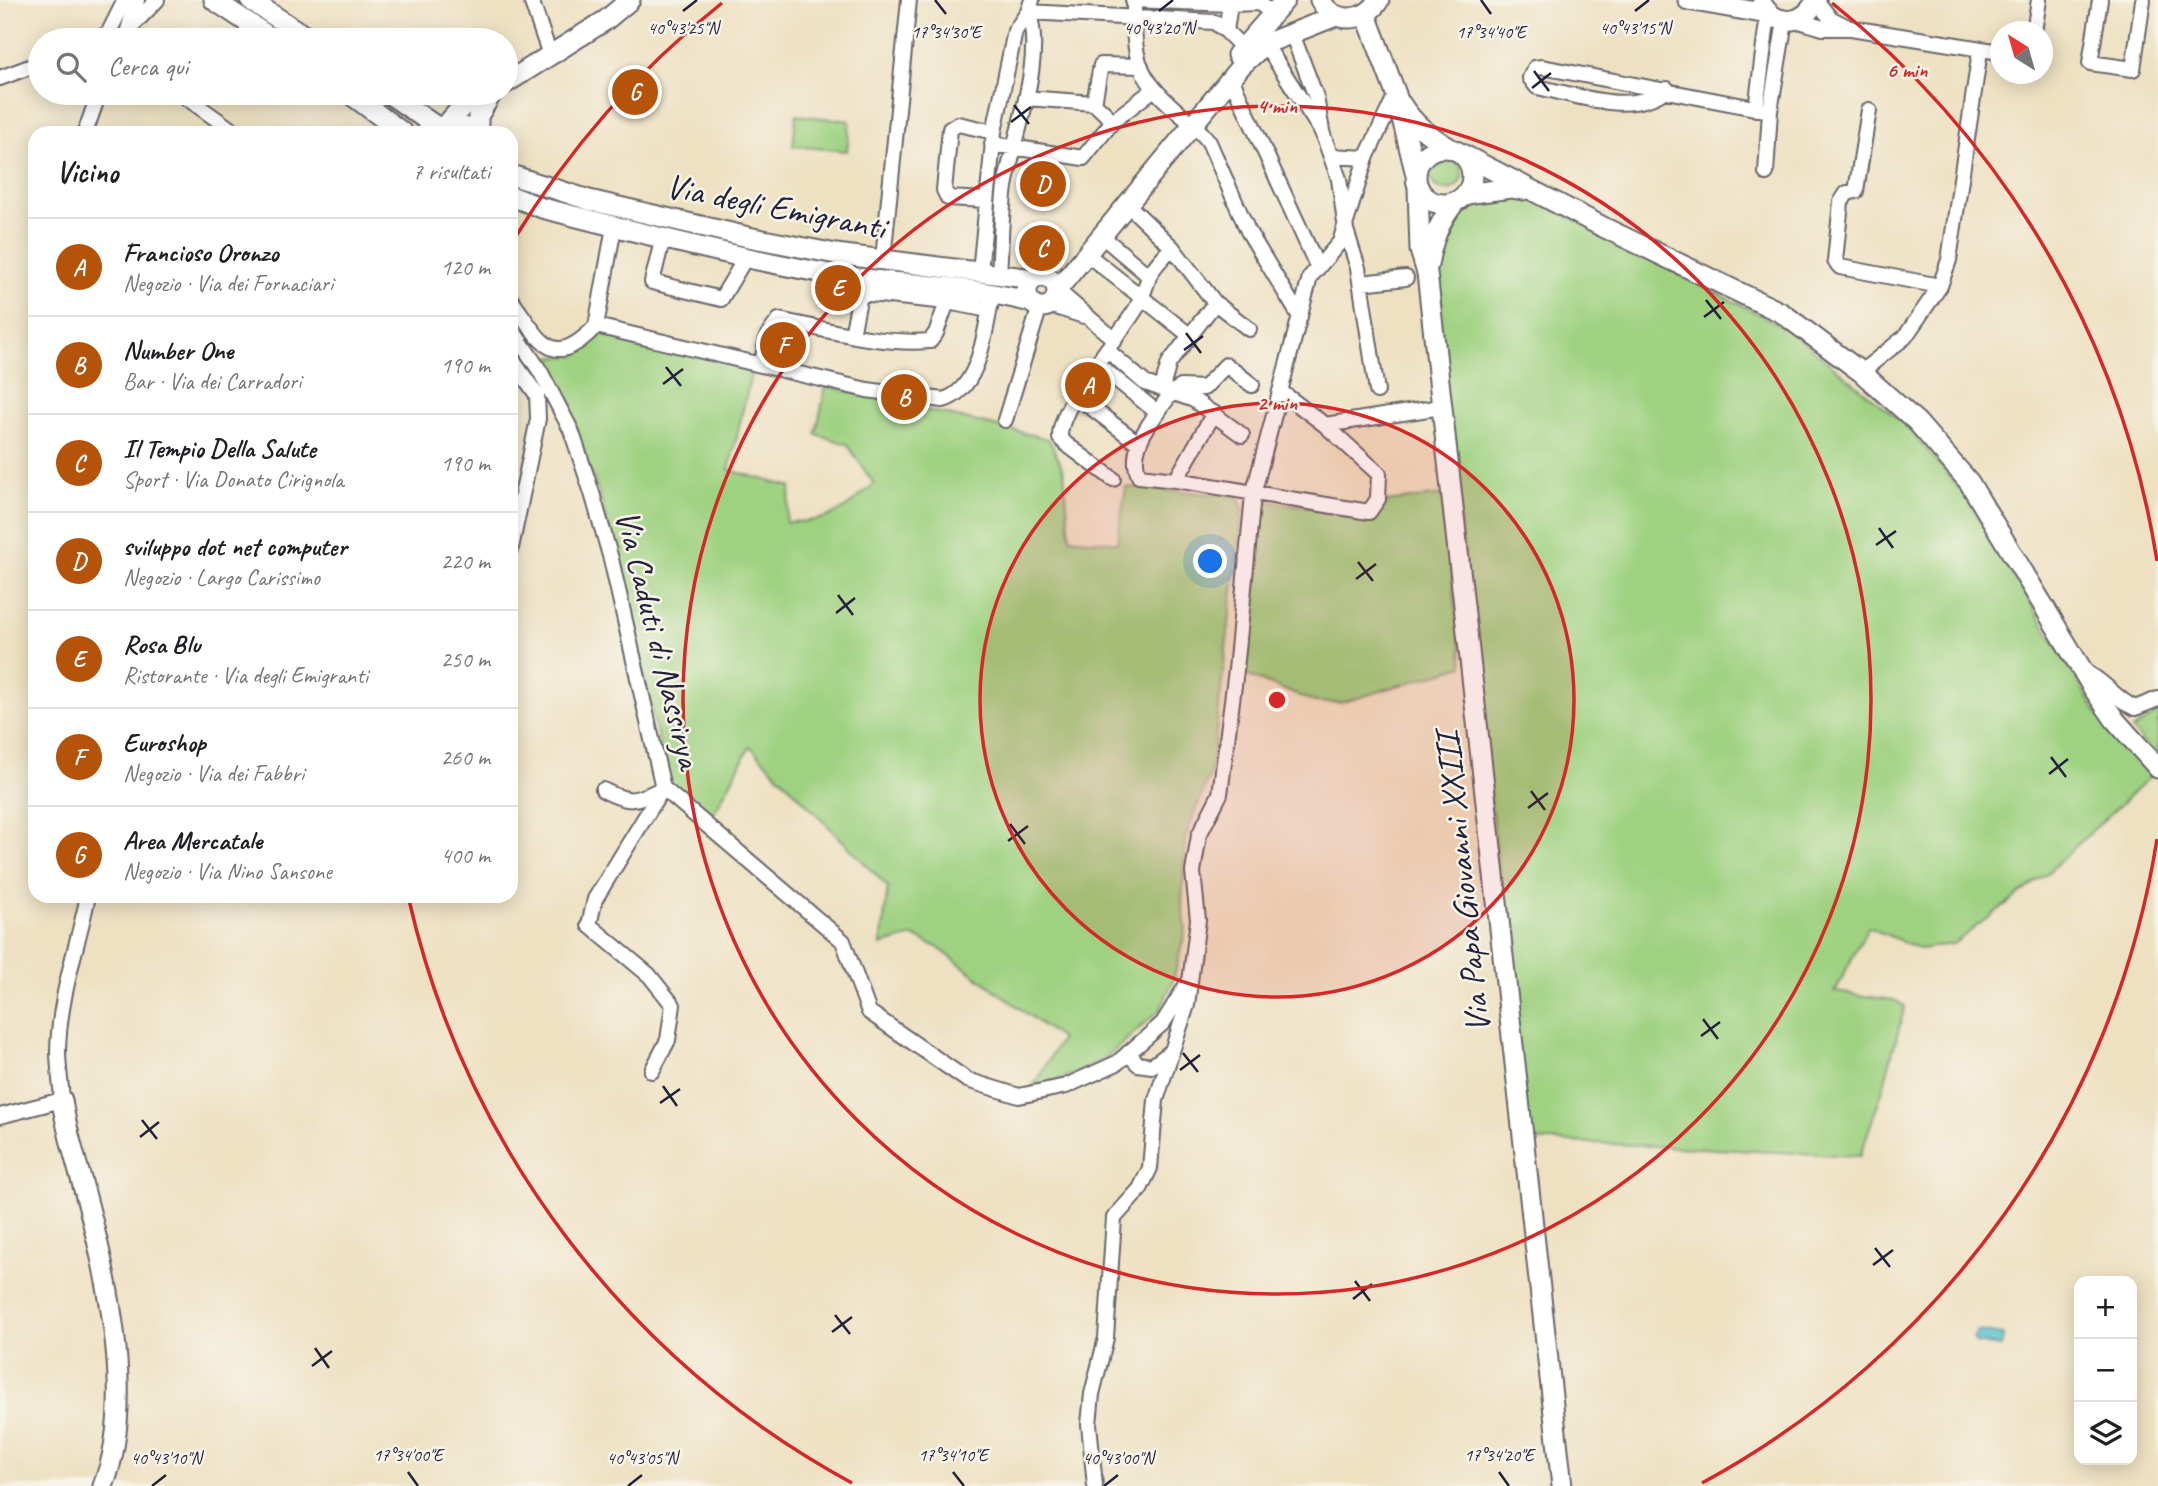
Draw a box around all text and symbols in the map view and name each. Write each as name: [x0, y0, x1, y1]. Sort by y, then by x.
text: 40°43'25"N: [648, 17, 722, 39]
text: 40°43'20"N: [1124, 17, 1198, 39]
text: 40°43'15"N: [1600, 17, 1674, 39]
text: 17°34'30"E: [911, 21, 983, 43]
text: 17°34'40"E: [1456, 21, 1528, 43]
north arrow: [1990, 21, 2053, 84]
search box: [28, 28, 518, 105]
icon: search: [52, 48, 90, 86]
text: Cerca qui: [108, 50, 188, 83]
text: 6 min: [1887, 57, 1928, 83]
pin: G: [612, 66, 658, 118]
text: 4 min: [1257, 93, 1297, 119]
text: Vicino: [56, 153, 118, 191]
text: 7 risultati: [412, 157, 490, 186]
pin: D: [1020, 158, 1066, 210]
street label: Via degli Emigranti: [662, 163, 894, 251]
pin: C: [1019, 222, 1065, 274]
text: Francioso Oronzo: [123, 236, 278, 269]
text: A: [73, 253, 85, 282]
text: 120 m: [441, 253, 490, 282]
pin: E: [815, 262, 861, 314]
text: Negozio · Via dei Fornaciari: [123, 269, 333, 298]
pin: F: [760, 319, 806, 371]
text: Number One: [123, 334, 233, 367]
text: B: [73, 351, 85, 380]
text: 190 m: [441, 351, 490, 380]
pin: A: [1065, 359, 1111, 411]
text: Bar · Via dei Carradori: [123, 367, 301, 396]
pin: B: [881, 371, 927, 423]
text: 2 min: [1257, 390, 1297, 416]
text: Il Tempio Della Salute: [123, 432, 316, 465]
text: C: [74, 449, 84, 478]
text: 190 m: [441, 449, 490, 478]
text: Sport · Via Donato Cirignola: [123, 465, 343, 494]
street label: Via Caduti di Nassirya: [605, 505, 713, 776]
text: sviluppo dot net computer: [123, 530, 347, 563]
your location: [1193, 544, 1227, 578]
text: D: [72, 547, 86, 576]
text: 220 m: [441, 547, 490, 576]
text: Negozio · Largo Carissimo: [123, 563, 320, 592]
text: Rosa Blu: [123, 628, 200, 661]
text: E: [73, 645, 85, 674]
text: 250 m: [441, 645, 490, 674]
text: Ristorante · Via degli Emigranti: [123, 661, 368, 690]
centre of rings: [1265, 688, 1289, 712]
street label: Via Papa Giovanni XXIII: [1424, 724, 1501, 1035]
text: Euroshop: [123, 726, 206, 759]
text: F: [74, 743, 84, 772]
text: 260 m: [441, 743, 490, 772]
text: Negozio · Via dei Fabbri: [123, 759, 304, 788]
text: Area Mercatale: [123, 824, 262, 857]
text: G: [73, 841, 85, 870]
text: 400 m: [441, 841, 490, 870]
text: Negozio · Via Nino Sansone: [123, 857, 332, 886]
map controls: [2074, 1276, 2137, 1465]
button: +: [2074, 1276, 2137, 1339]
button: −: [2074, 1339, 2137, 1402]
button: layers: [2074, 1402, 2137, 1465]
text: 17°34'00"E: [373, 1444, 445, 1466]
text: 17°34'10"E: [918, 1444, 990, 1466]
text: 17°34'20"E: [1464, 1444, 1536, 1466]
text: 40°43'10"N: [131, 1447, 205, 1469]
text: 40°43'05"N: [607, 1447, 681, 1469]
text: 40°43'00"N: [1083, 1447, 1157, 1469]

